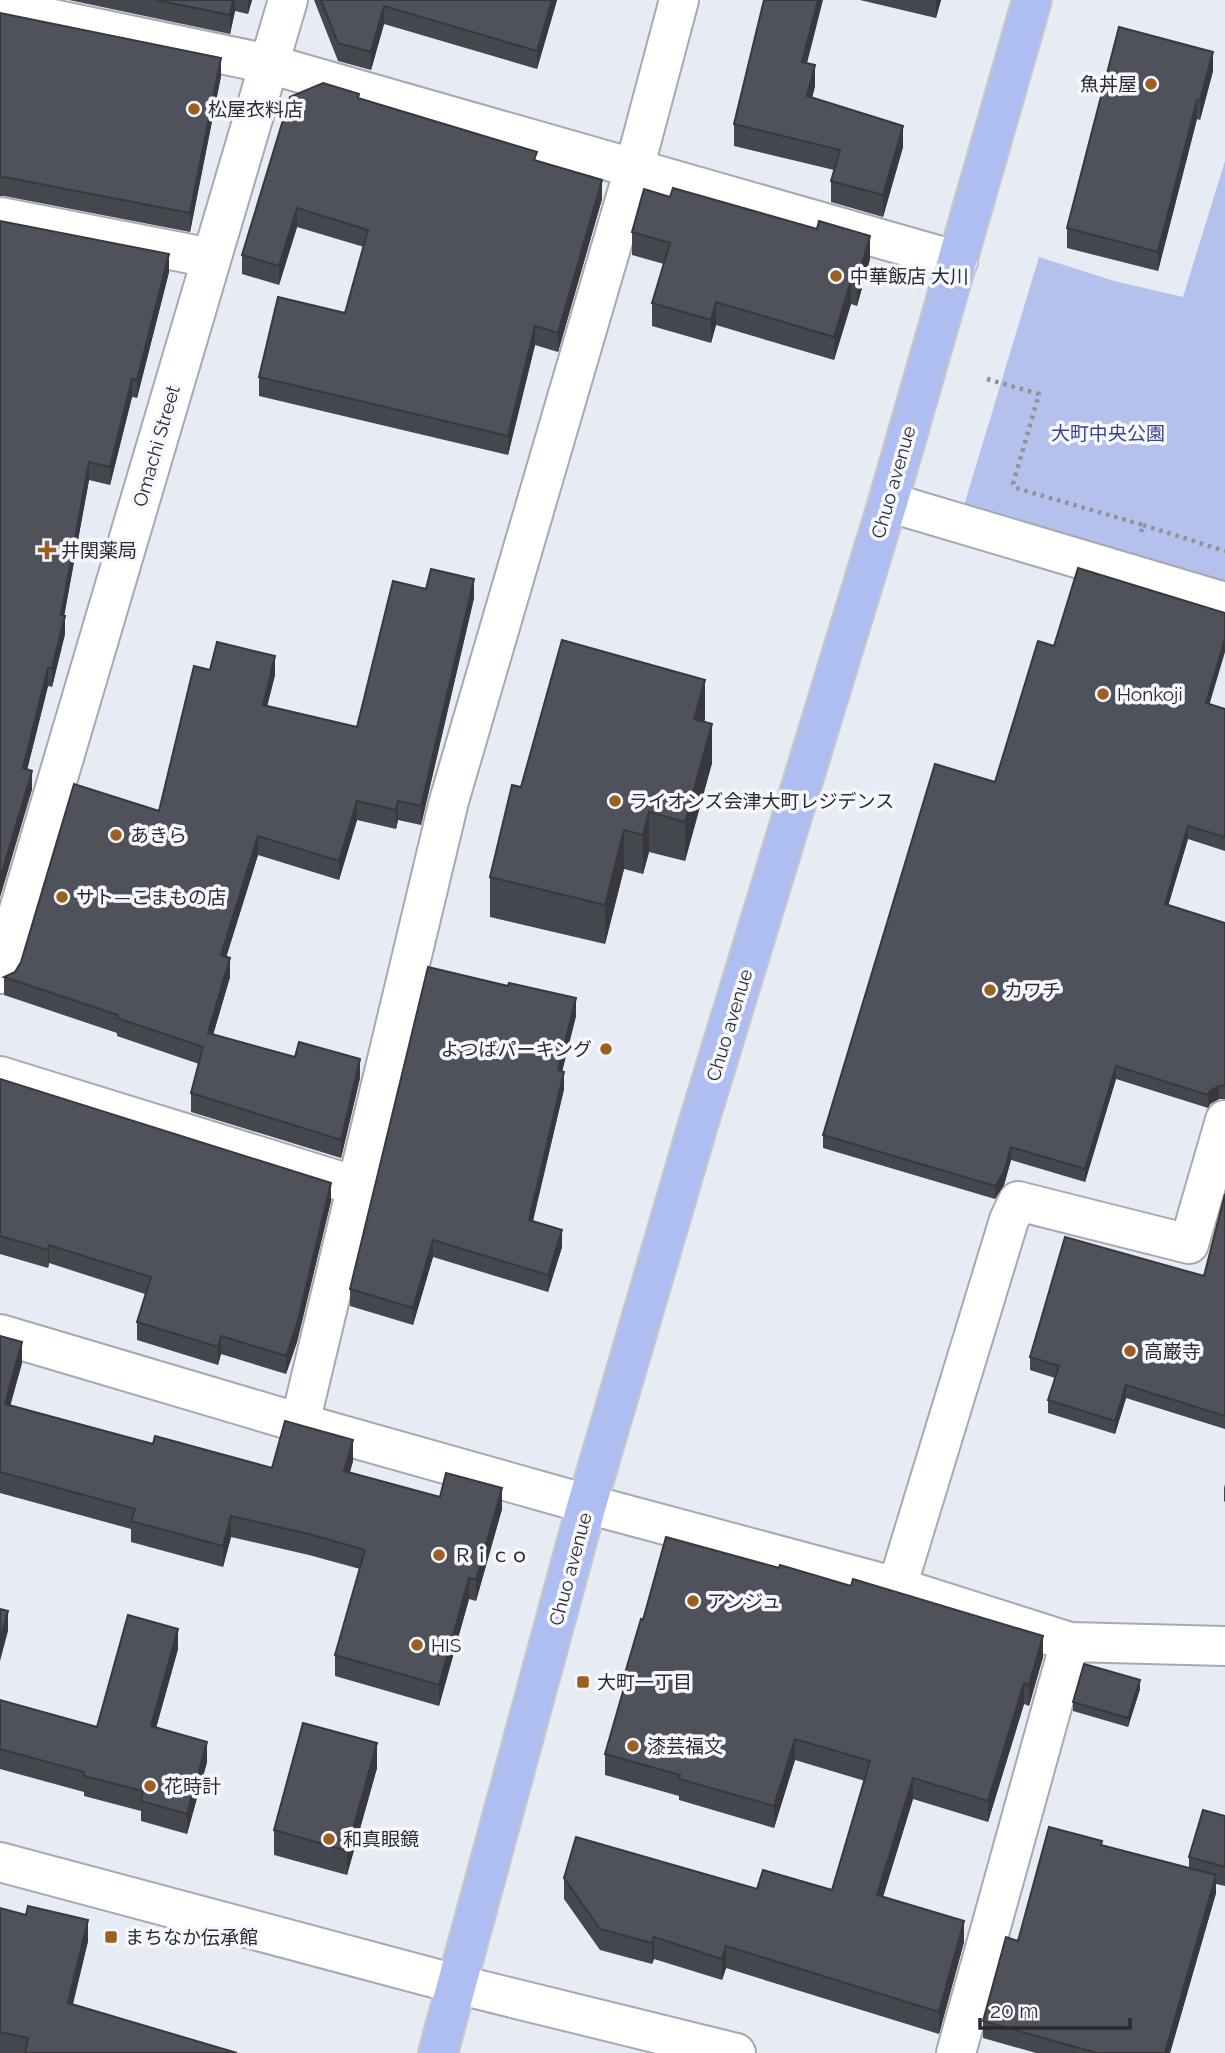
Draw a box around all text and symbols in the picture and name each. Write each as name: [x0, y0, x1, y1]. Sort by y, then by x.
place label: 魚丼屋: [1080, 73, 1137, 95]
marker: 魚丼屋: [1143, 76, 1159, 92]
place label: 松屋衣料店: [208, 98, 303, 120]
marker: 松屋衣料店: [186, 101, 202, 117]
place label: 中華飯店 大川: [850, 265, 969, 287]
marker: 中華飯店 大川: [828, 268, 844, 284]
street label: Omachi Street: [128, 382, 184, 509]
park label: 大町中央公園: [1051, 422, 1165, 444]
street label: Chuo avenue: [866, 423, 920, 541]
place label: 井関薬局: [61, 539, 137, 561]
marker: 井関薬局: [39, 542, 55, 558]
place label: Honkoji: [1117, 683, 1183, 705]
marker: Honkoji: [1095, 686, 1111, 702]
place label: ライオンズ会津大町レジデンス: [629, 790, 894, 812]
marker: ライオンズ会津大町レジデンス: [607, 793, 623, 809]
place label: あきら: [130, 824, 187, 846]
marker: あきら: [108, 827, 124, 843]
place label: サト―こまもの店: [76, 886, 226, 908]
marker: サト―こまもの店: [54, 889, 70, 905]
street label: Chuo avenue: [702, 966, 756, 1084]
place label: カワチ: [1004, 979, 1061, 1001]
marker: カワチ: [982, 982, 998, 998]
place label: よつばパーキング: [441, 1038, 592, 1060]
marker: よつばパーキング: [598, 1041, 614, 1057]
place label: 高巌寺: [1144, 1340, 1201, 1362]
marker: 高巌寺: [1122, 1343, 1138, 1359]
street label: Chuo avenue: [544, 1510, 596, 1628]
place label: Ｒｉｃｏ: [453, 1544, 529, 1566]
marker: Ｒｉｃｏ: [431, 1547, 447, 1563]
place label: アンジュ: [707, 1590, 781, 1612]
marker: アンジュ: [685, 1593, 701, 1609]
place label: HIS: [431, 1634, 461, 1656]
marker: HIS: [409, 1637, 425, 1653]
place label: 大町一丁目: [597, 1671, 692, 1693]
marker: 大町一丁目: [575, 1674, 591, 1690]
place label: 漆芸福文: [647, 1735, 723, 1757]
marker: 漆芸福文: [625, 1738, 641, 1754]
place label: 花時計: [164, 1775, 221, 1797]
marker: 花時計: [142, 1778, 158, 1794]
place label: 和真眼鏡: [343, 1828, 419, 1850]
marker: 和真眼鏡: [321, 1831, 337, 1847]
place label: まちなか伝承館: [125, 1926, 258, 1948]
marker: まちなか伝承館: [103, 1929, 119, 1945]
scale bar: [980, 1986, 1130, 2030]
text: 20 m: [990, 1998, 1038, 2023]

